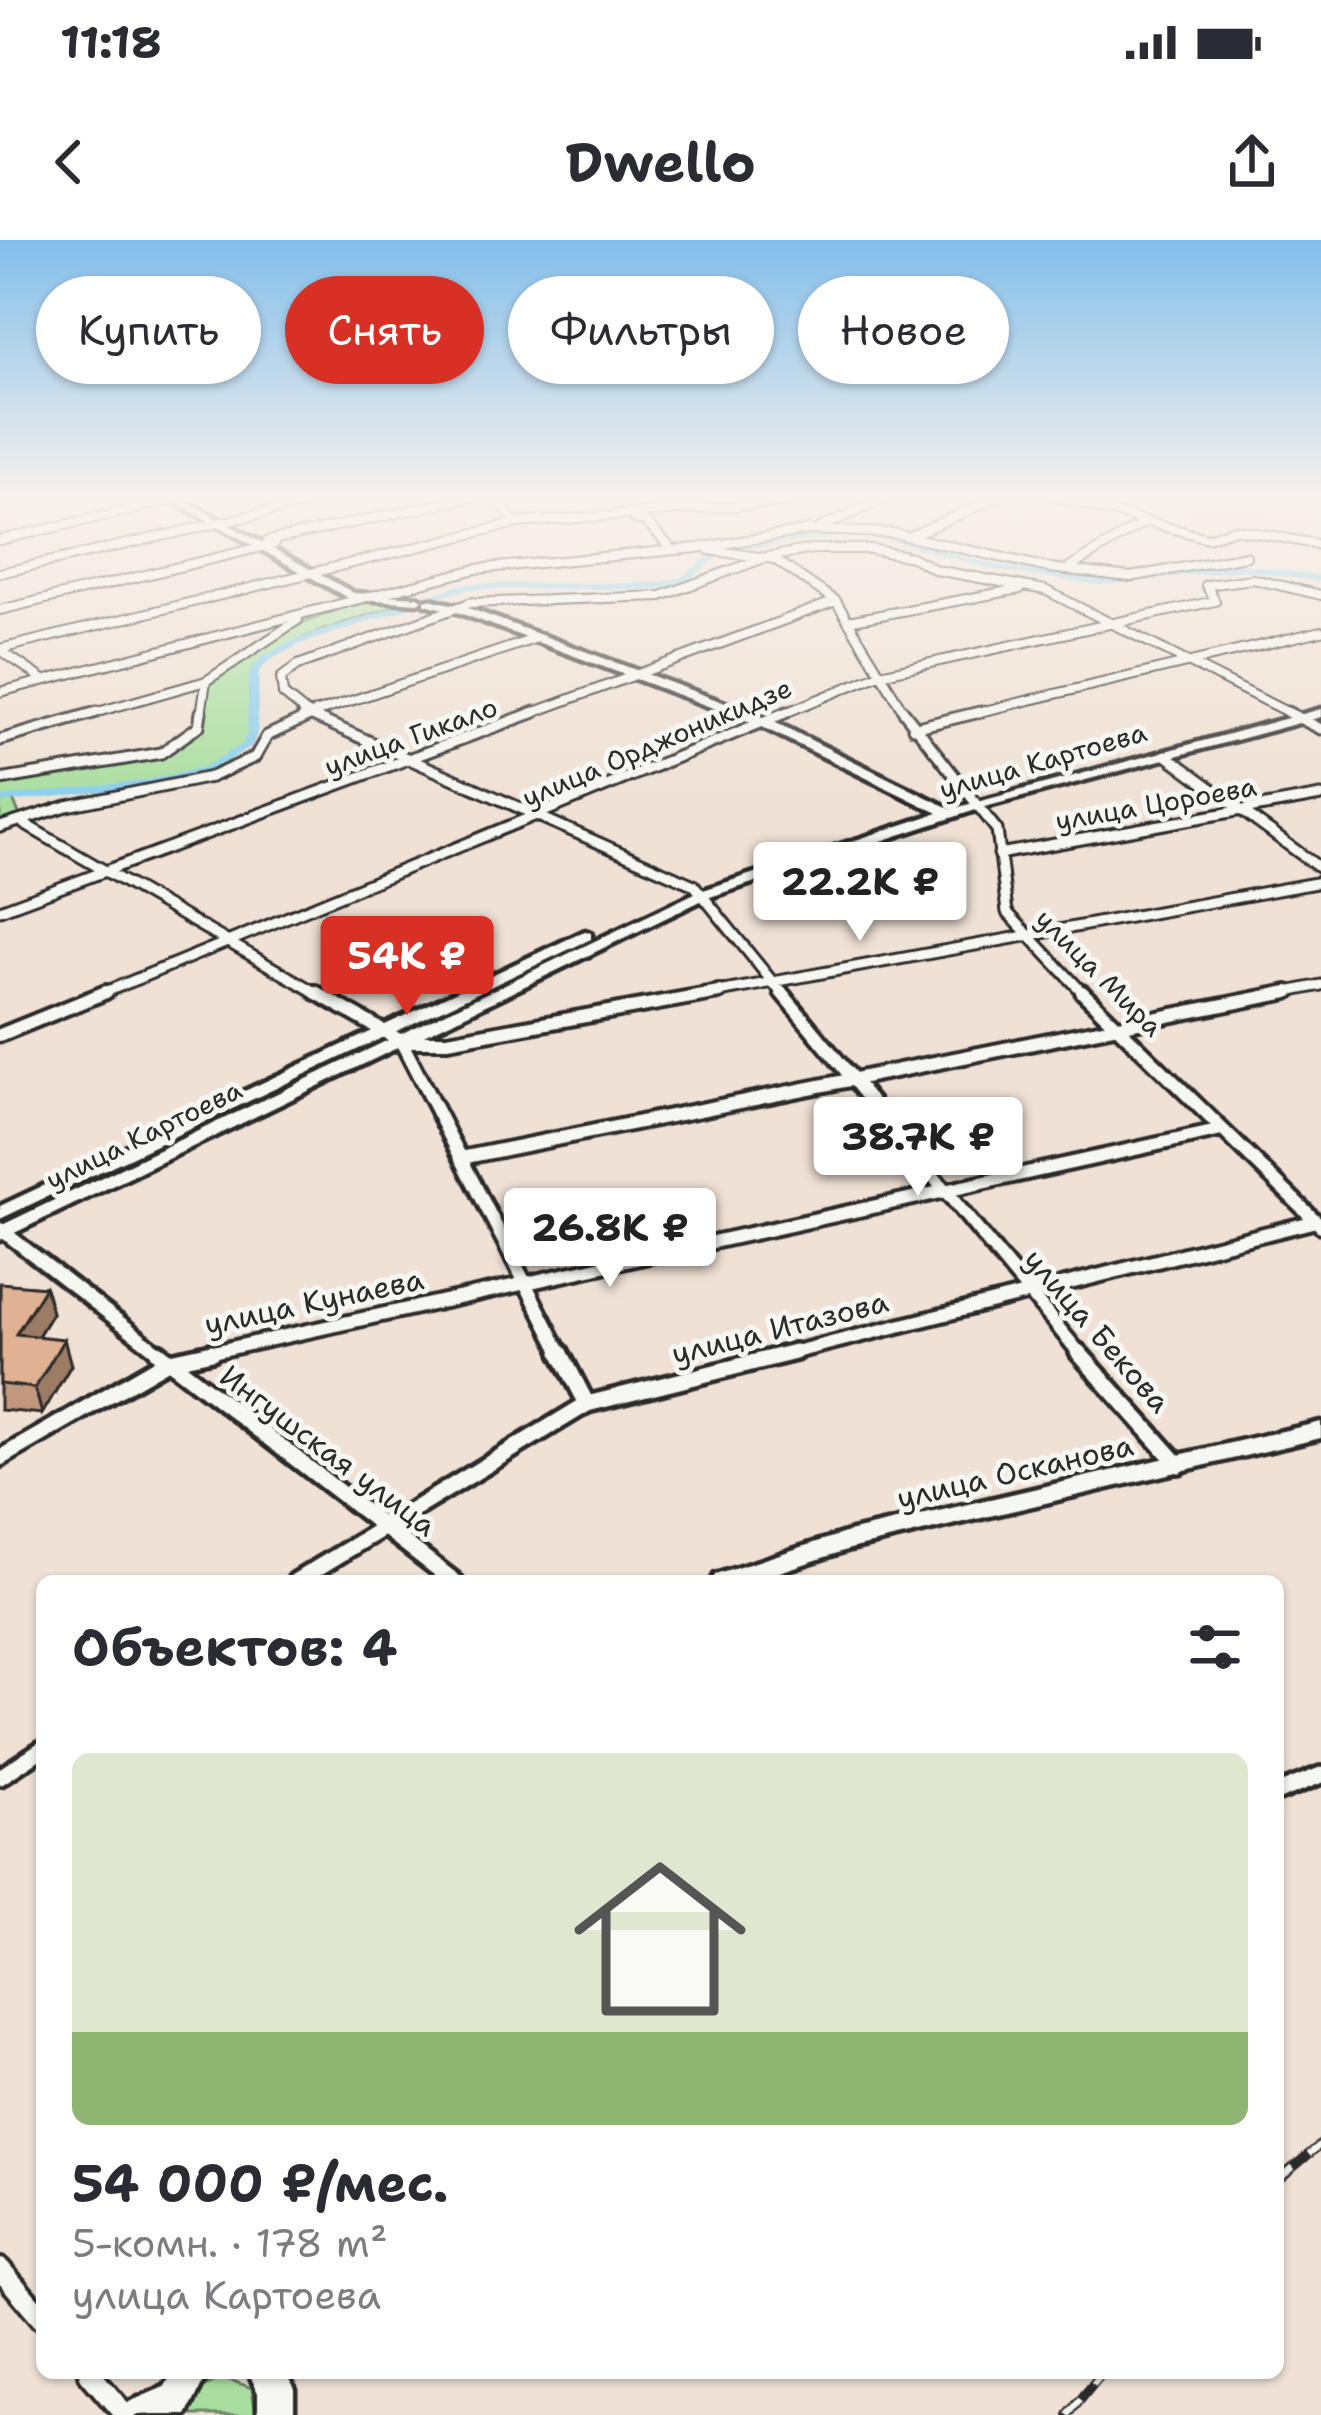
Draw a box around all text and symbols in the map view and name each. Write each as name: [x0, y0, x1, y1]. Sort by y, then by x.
text: 11:18: [60, 12, 162, 72]
text: Dwello: [565, 126, 756, 198]
icon: back: [36, 129, 102, 195]
icon: share: [1219, 129, 1285, 195]
chip: Купить: [36, 276, 261, 384]
chip: Снять: [285, 276, 484, 384]
chip: Фильтры: [508, 276, 774, 384]
chip: Новое: [798, 276, 1009, 384]
street label: улица Орджоникидзе: [516, 669, 797, 816]
street label: улица Гикало: [319, 688, 502, 785]
street label: улица Картоева: [935, 713, 1151, 808]
street label: улица Цороева: [1052, 768, 1260, 839]
pin: 22.2K ₽: [749, 842, 971, 944]
text: 22.2K ₽: [780, 855, 940, 907]
street label: улица Мира: [1027, 901, 1171, 1045]
pin: 54K ₽: [323, 916, 491, 1018]
text: 54K ₽: [348, 929, 466, 981]
street label: улица Картоева: [40, 1071, 248, 1198]
pin: 38.7K ₽: [807, 1097, 1029, 1199]
text: 38.7K ₽: [841, 1110, 995, 1162]
pin: 26.8K ₽: [499, 1188, 721, 1290]
text: 26.8K ₽: [531, 1201, 689, 1253]
street label: улица Бекова: [1015, 1240, 1180, 1422]
street label: улица Кунаева: [200, 1258, 428, 1345]
street label: улица Итазова: [667, 1281, 893, 1374]
street label: Ингушская улица: [212, 1356, 445, 1546]
street label: улица Осканова: [893, 1424, 1137, 1519]
text: Объектов: 4: [72, 1613, 398, 1681]
icon: filters: [1182, 1614, 1248, 1680]
icon: home: [552, 1831, 768, 2047]
text: 54 000 ₽/мес.: [72, 2149, 449, 2217]
text: 5-комн. · 178 m²: [72, 2217, 388, 2269]
text: улица Картоева: [72, 2269, 381, 2321]

